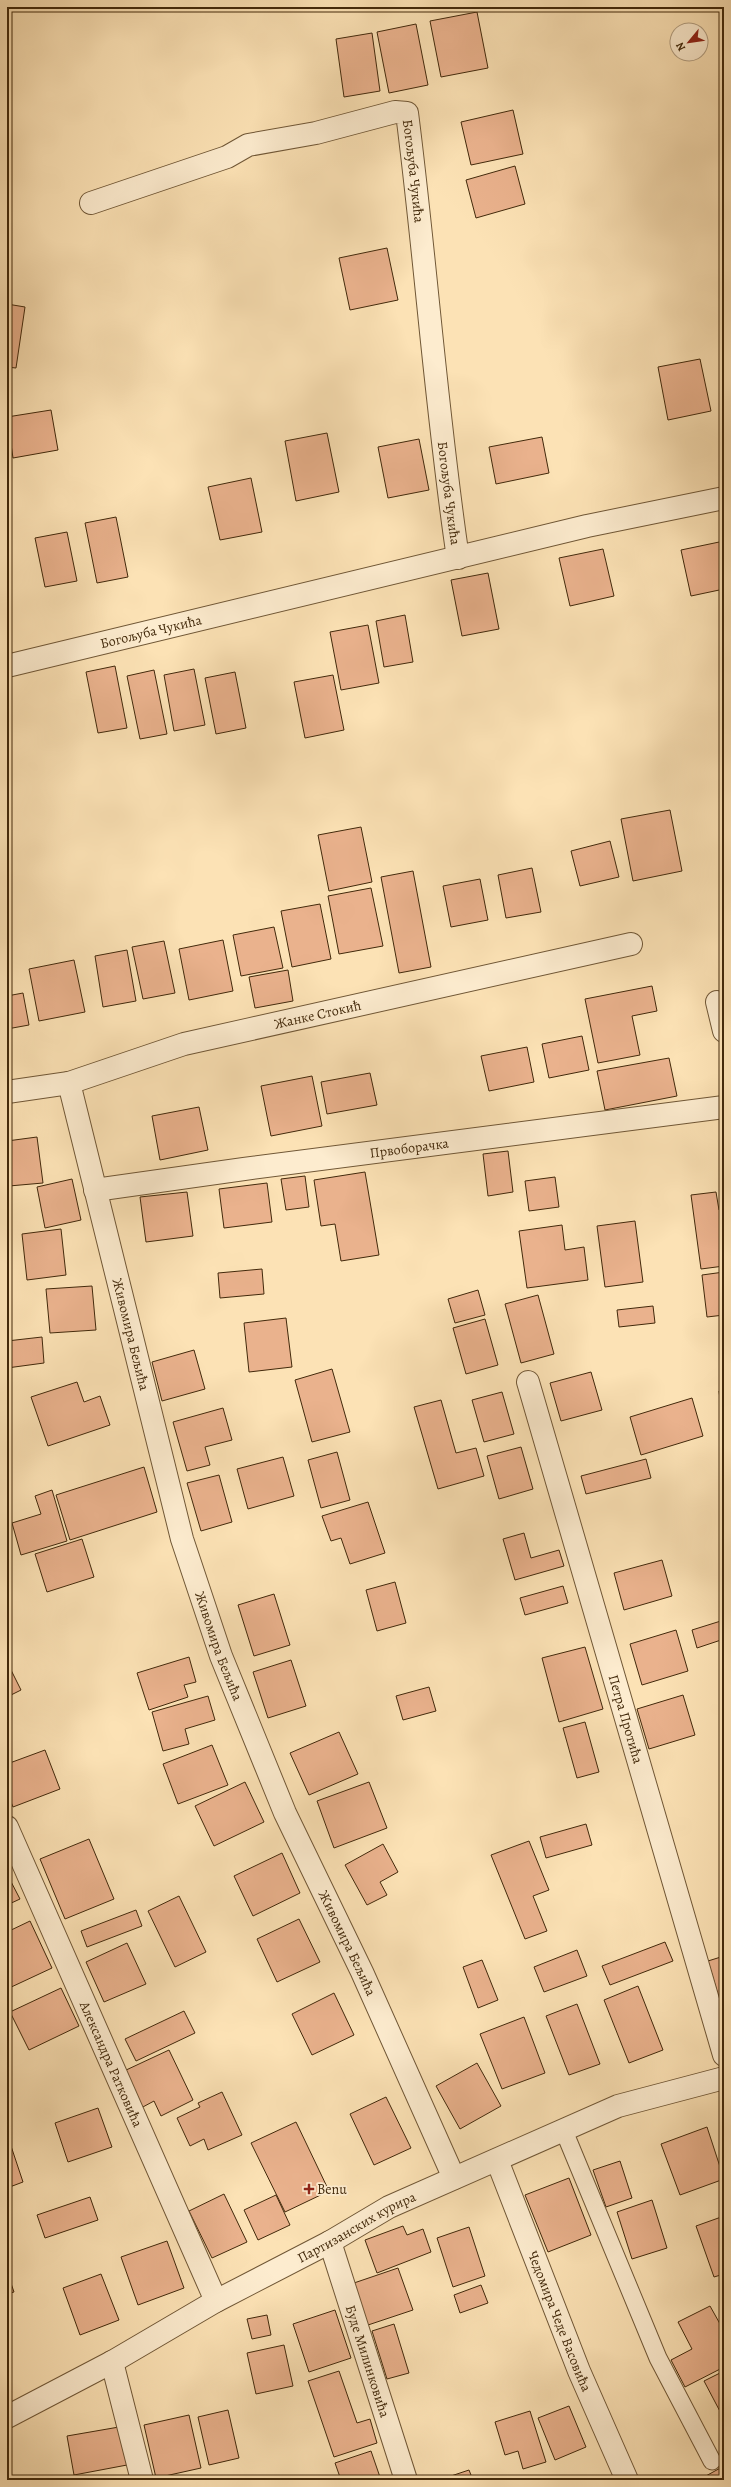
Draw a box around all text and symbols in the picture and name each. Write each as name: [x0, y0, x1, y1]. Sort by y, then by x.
north arrow: [669, 22, 709, 62]
text: N: [672, 39, 689, 54]
street label: Богољуба Чукића: [398, 118, 429, 224]
street label: Богољуба Чукића: [433, 440, 466, 547]
street label: Богољуба Чукића: [98, 610, 204, 653]
street label: Жанке Стокић: [272, 995, 363, 1033]
street label: Првоборачка: [368, 1133, 450, 1162]
street label: Живомира Бељића: [108, 1276, 154, 1393]
street label: Живомира Бељића: [191, 1589, 248, 1704]
street label: Петра Протића: [604, 1672, 648, 1766]
street label: Живомира Бељића: [314, 1887, 381, 1999]
street label: Александра Ратковића: [75, 1997, 148, 2130]
place label: Benu: [317, 2180, 347, 2199]
marker: Benu: [304, 2184, 314, 2194]
street label: Партизанских курира: [294, 2187, 419, 2267]
street label: Чедомира Чеде Васовића: [524, 2248, 597, 2395]
street label: Буде Милинковића: [341, 2302, 395, 2420]

